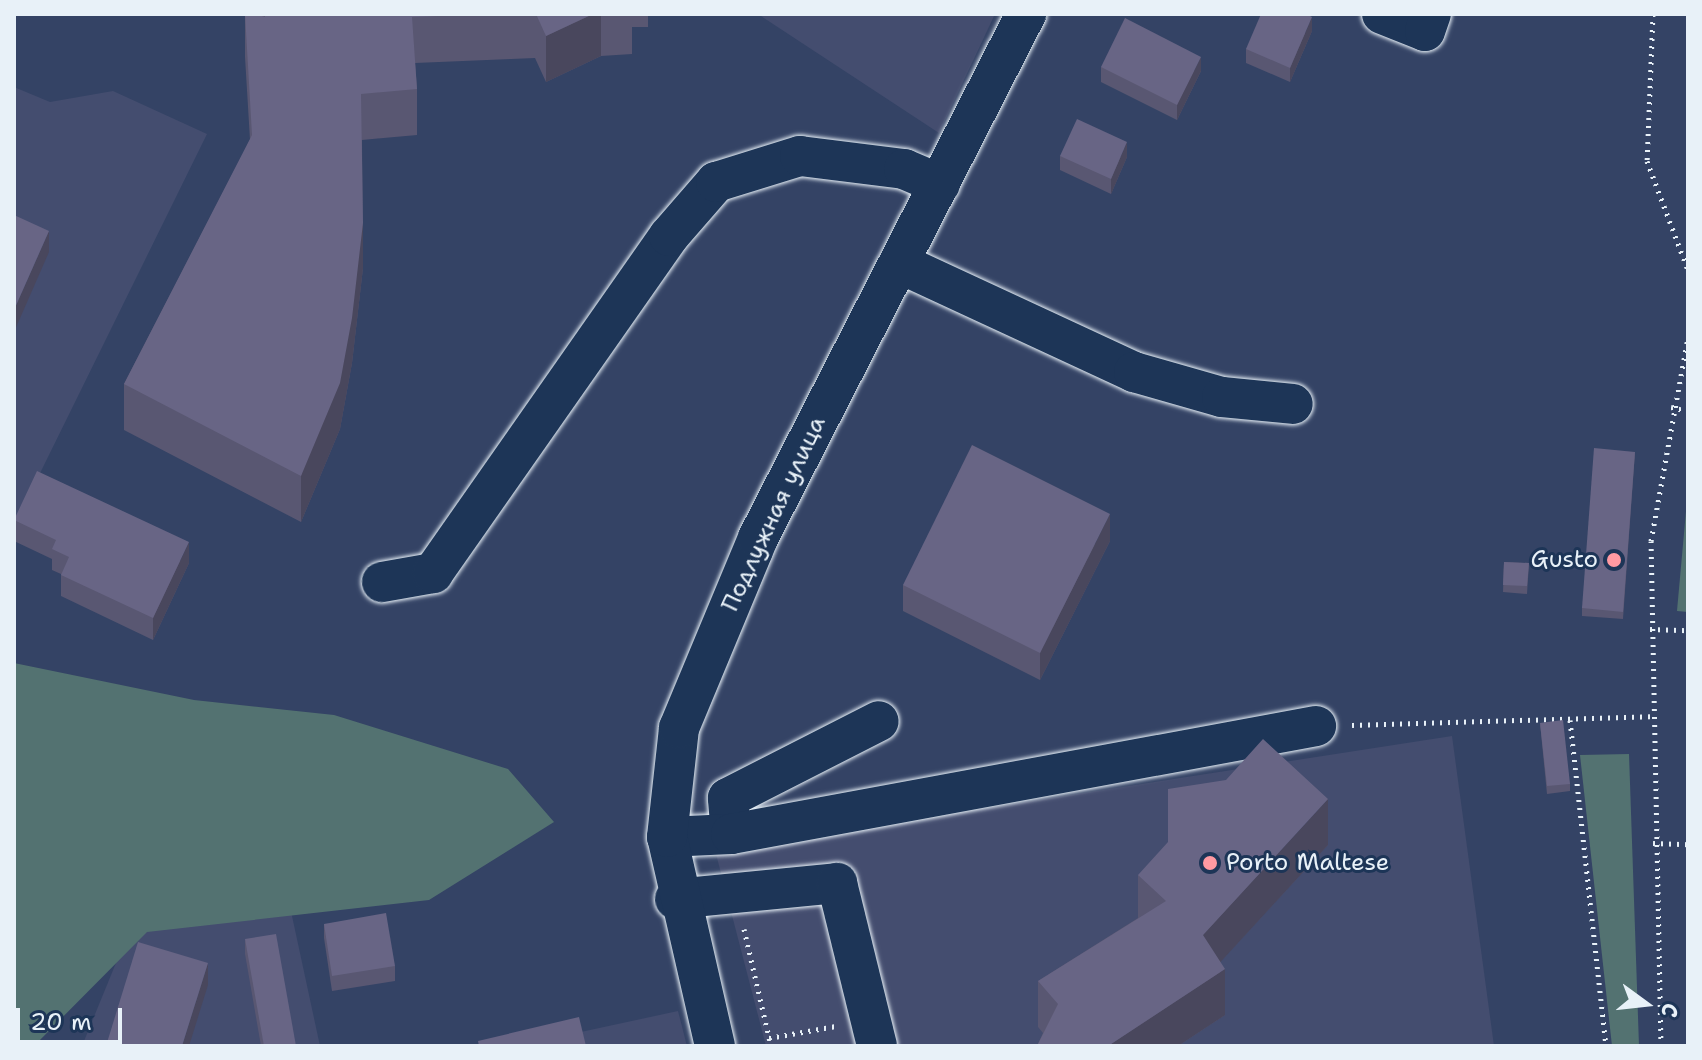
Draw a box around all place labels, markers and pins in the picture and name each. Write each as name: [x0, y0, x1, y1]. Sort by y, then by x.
place label: Gusto: [1531, 546, 1598, 574]
marker: Gusto: [1605, 551, 1623, 569]
place label: Porto Maltese: [1226, 849, 1389, 877]
marker: Porto Maltese: [1201, 854, 1219, 872]

